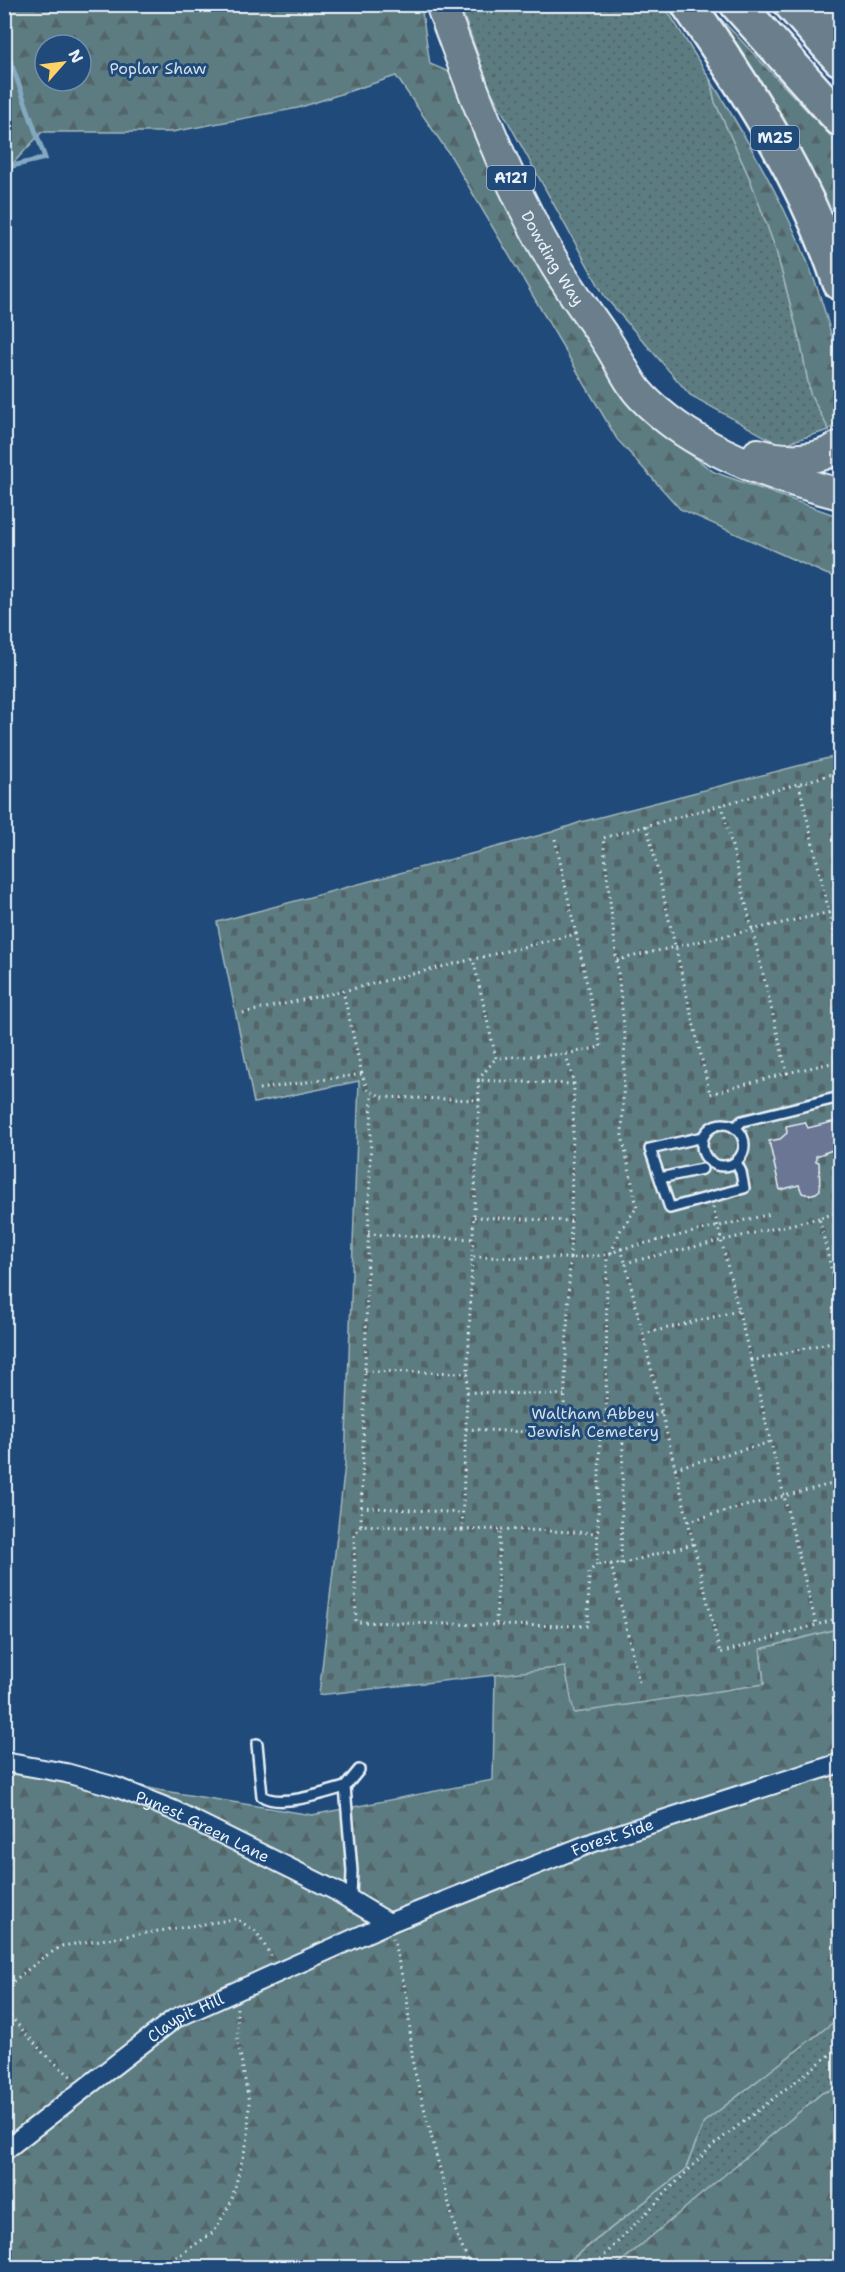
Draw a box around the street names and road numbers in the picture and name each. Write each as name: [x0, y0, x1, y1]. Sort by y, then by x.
road number: M25: [751, 126, 799, 150]
road number: A121: [487, 166, 535, 190]
street label: Dowding Way: [516, 207, 589, 310]
street label: Pynest Green Lane: [132, 1786, 273, 1867]
street label: Forest Side: [568, 1814, 656, 1861]
street label: Claypit Hill: [143, 1988, 227, 2047]

